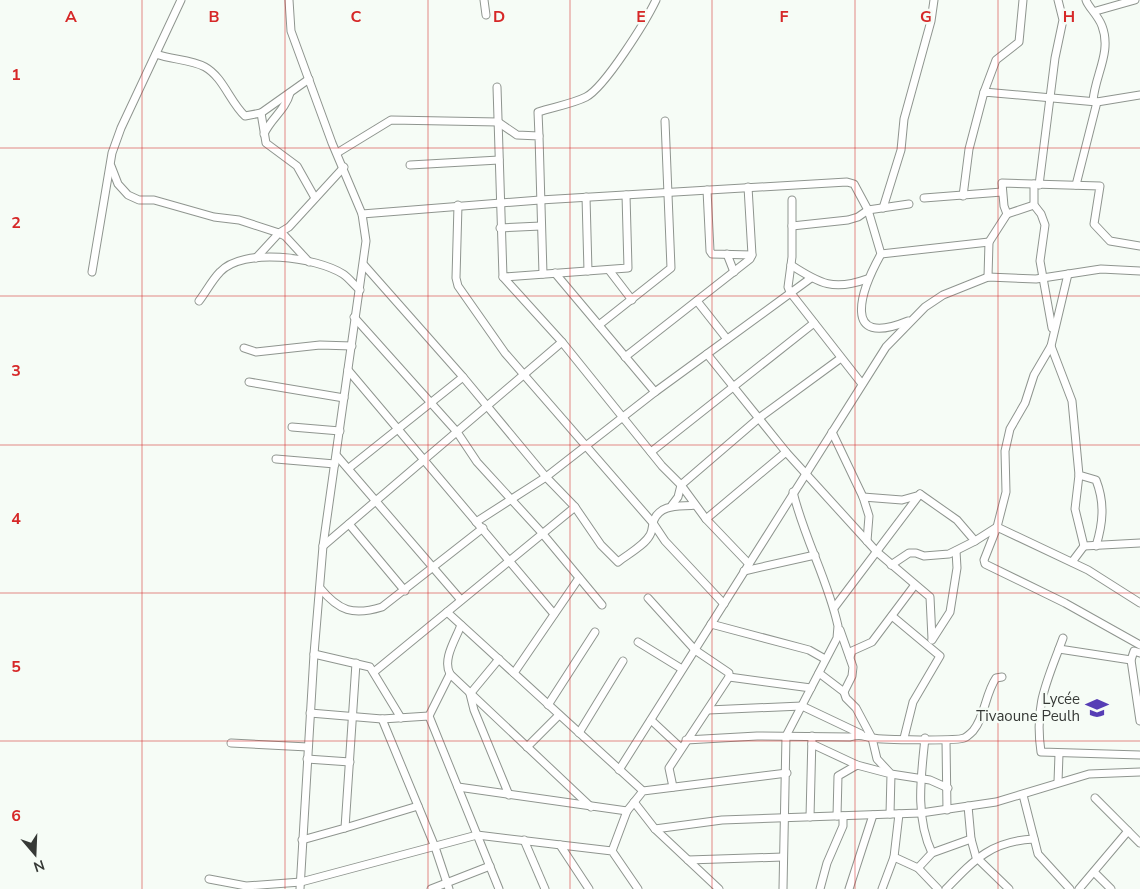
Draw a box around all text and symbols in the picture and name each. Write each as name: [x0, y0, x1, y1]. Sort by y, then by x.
text: A: [65, 6, 77, 28]
text: B: [208, 6, 220, 28]
text: C: [351, 6, 362, 28]
text: D: [493, 6, 505, 28]
text: E: [636, 6, 646, 28]
text: F: [780, 6, 789, 28]
text: G: [920, 6, 932, 28]
text: H: [1063, 6, 1075, 28]
text: 1: [11, 64, 21, 86]
text: 2: [11, 212, 21, 234]
text: 3: [11, 360, 21, 382]
text: 4: [11, 508, 21, 530]
text: 5: [11, 656, 21, 678]
place label: Lycée Tivaoune Peulh: [976, 689, 1080, 726]
school or university icon: Lycée Tivaoune Peulh: [1084, 695, 1110, 721]
text: 6: [11, 805, 21, 827]
north arrow: [10, 829, 60, 879]
text: N: [31, 855, 47, 877]

